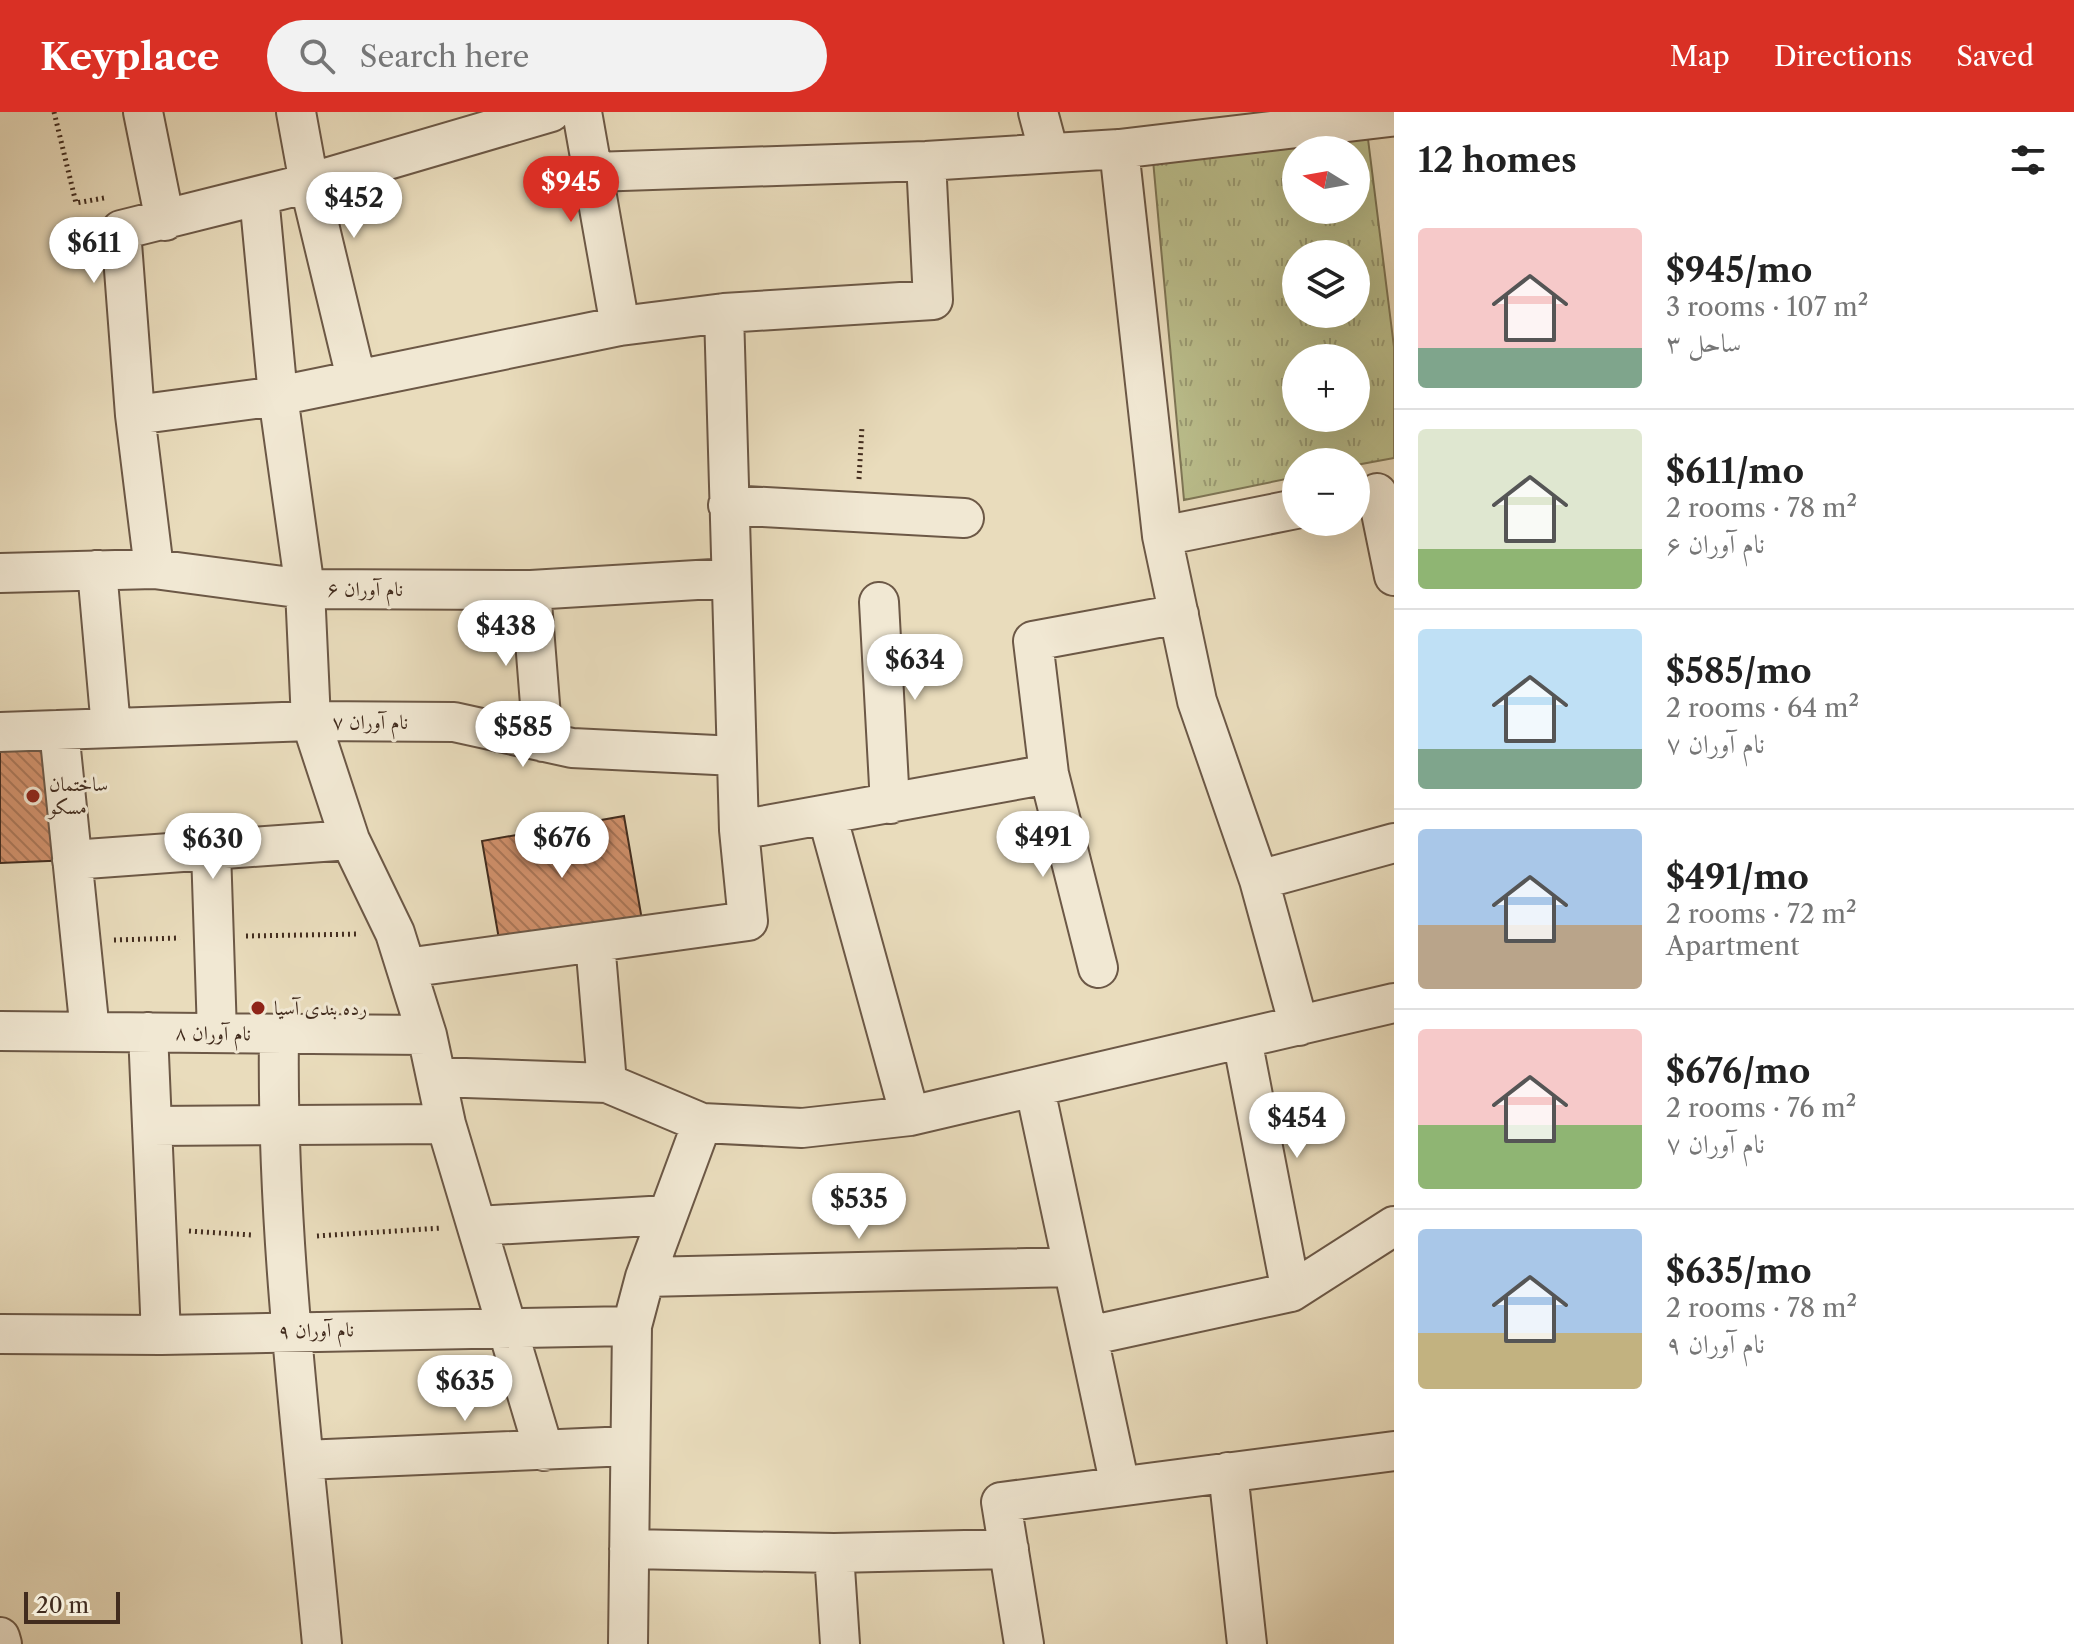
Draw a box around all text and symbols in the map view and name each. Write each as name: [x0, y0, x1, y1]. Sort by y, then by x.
search box: [267, 20, 827, 92]
text: Keyplace: [40, 33, 219, 80]
icon: search: [295, 34, 339, 78]
text: Search here: [359, 38, 529, 75]
text: Map: [1670, 39, 1730, 73]
text: Directions: [1774, 39, 1912, 73]
text: Saved: [1956, 39, 2034, 73]
north arrow: [1282, 136, 1370, 224]
map controls: [1282, 136, 1370, 536]
icon: filters: [2006, 138, 2050, 182]
text: 12 homes: [1418, 139, 1577, 181]
pin: $945: [524, 156, 618, 224]
text: $945: [541, 166, 601, 198]
pin: $452: [307, 172, 401, 240]
text: $452: [324, 182, 384, 214]
pin: $611: [47, 217, 141, 285]
text: $611: [67, 227, 121, 259]
button: layers: [1282, 240, 1370, 328]
text: $945/mo: [1666, 249, 1812, 291]
icon: home: [1482, 260, 1578, 356]
text: 3 rooms · 107 m²: [1666, 291, 1868, 323]
text: ساحل ۳: [1666, 327, 1741, 359]
button: +: [1282, 344, 1370, 432]
button: −: [1282, 448, 1370, 536]
text: $611/mo: [1666, 450, 1804, 492]
icon: home: [1482, 461, 1578, 557]
text: 2 rooms · 78 m²: [1666, 492, 1857, 524]
text: نام آوران ۶: [1666, 528, 1765, 560]
street label: نام آوران ۶: [327, 577, 403, 607]
pin: $438: [459, 600, 553, 668]
text: $438: [476, 610, 536, 642]
pin: $634: [868, 634, 962, 702]
text: $634: [885, 644, 945, 676]
text: $585/mo: [1666, 650, 1812, 692]
icon: home: [1482, 661, 1578, 757]
text: 2 rooms · 64 m²: [1666, 692, 1859, 724]
pin: $585: [476, 701, 570, 769]
street label: نام آوران ۷: [332, 710, 408, 740]
text: $585: [493, 711, 553, 743]
text: نام آوران ۷: [1666, 728, 1765, 760]
place label: ساختمان مسکو: [47, 772, 108, 820]
marker: ساختمان مسکو: [24, 787, 42, 805]
pin: $491: [996, 811, 1090, 879]
pin: $676: [515, 812, 609, 880]
pin: $630: [166, 813, 260, 881]
text: $491: [1014, 821, 1072, 853]
text: $676: [533, 822, 591, 854]
text: $630: [182, 823, 244, 855]
text: $491/mo: [1666, 856, 1809, 898]
icon: home: [1482, 861, 1578, 957]
text: 2 rooms · 72 m²: [1666, 898, 1857, 930]
text: Apartment: [1666, 930, 1799, 962]
place label: رده بندی آسیا: [274, 996, 367, 1020]
marker: رده بندی آسیا: [249, 999, 267, 1017]
street label: نام آوران ۸: [175, 1020, 251, 1052]
text: $676/mo: [1666, 1050, 1810, 1092]
icon: home: [1482, 1061, 1578, 1157]
pin: $454: [1250, 1092, 1344, 1160]
text: 2 rooms · 76 m²: [1666, 1092, 1856, 1124]
text: $454: [1267, 1102, 1327, 1134]
text: نام آوران ۷: [1666, 1128, 1765, 1160]
pin: $535: [812, 1173, 906, 1241]
text: $535: [830, 1183, 888, 1215]
text: $635/mo: [1666, 1250, 1812, 1292]
icon: home: [1482, 1261, 1578, 1357]
text: 2 rooms · 78 m²: [1666, 1292, 1857, 1324]
street label: نام آوران ۹: [278, 1317, 354, 1349]
text: نام آوران ۹: [1666, 1328, 1765, 1360]
pin: $635: [418, 1355, 512, 1423]
text: $635: [435, 1365, 495, 1397]
scale bar: [24, 1588, 120, 1624]
text: 20 m: [36, 1592, 89, 1619]

